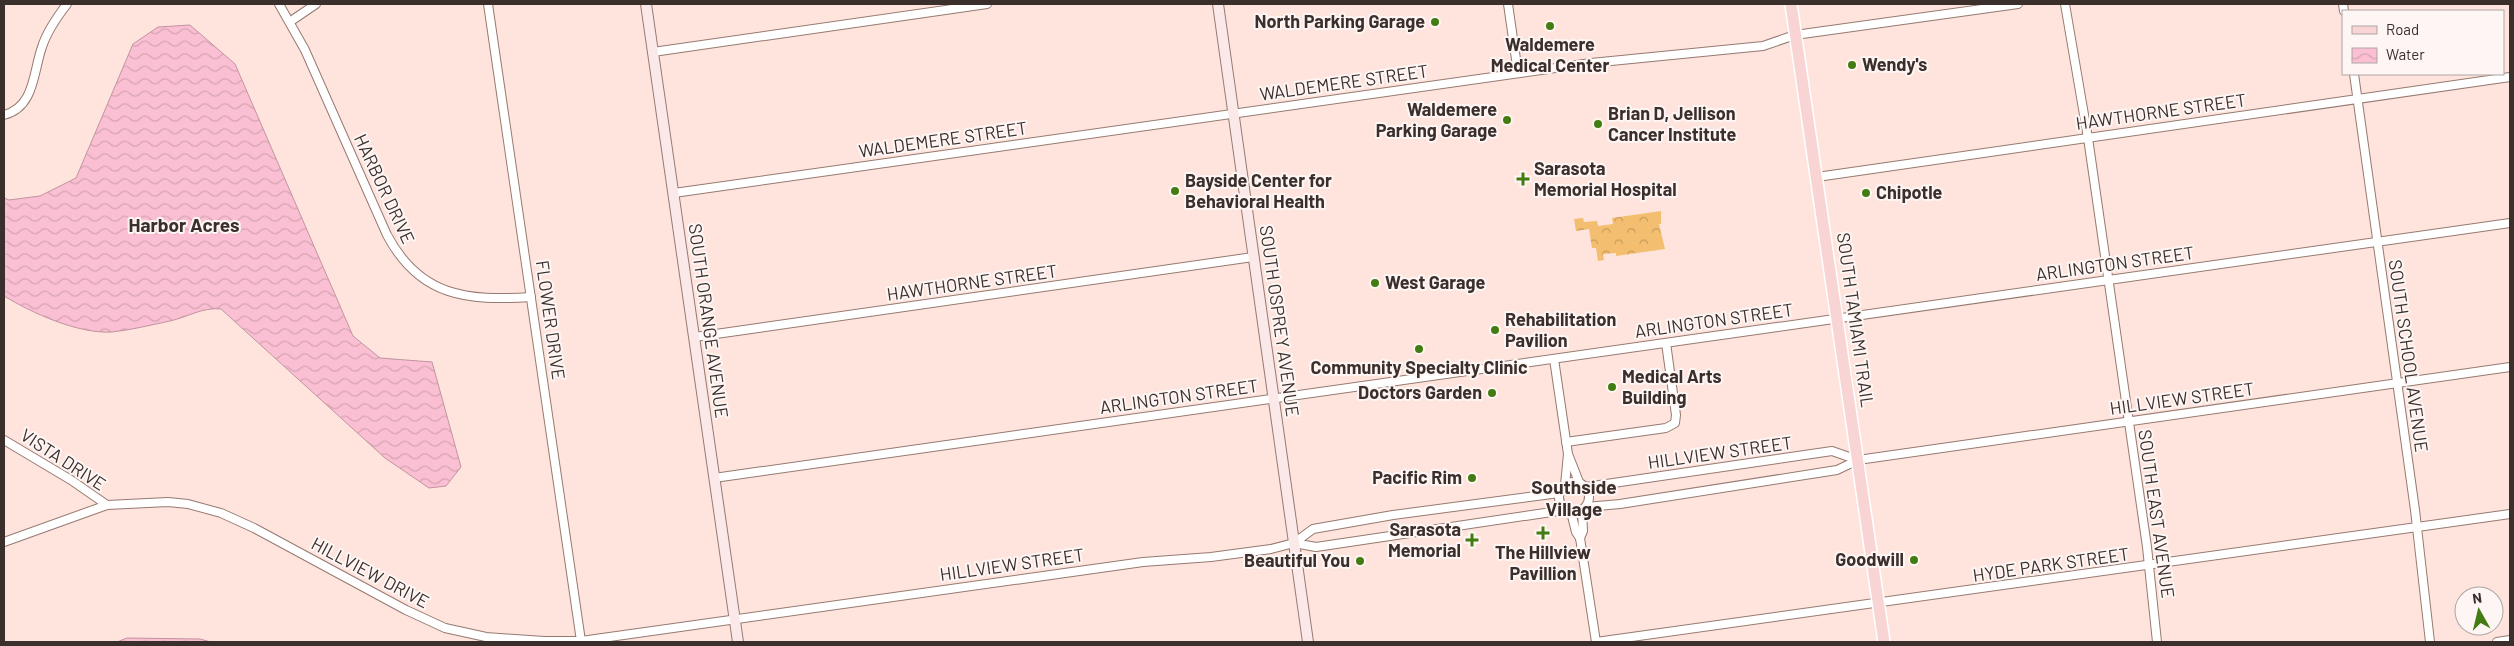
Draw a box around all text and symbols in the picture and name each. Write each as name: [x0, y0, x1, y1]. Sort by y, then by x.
place label: North Parking Garage: [1254, 10, 1425, 32]
legend: [2342, 10, 2504, 75]
marker: North Parking Garage: [1429, 16, 1441, 28]
marker: Waldemere Medical Center: [1544, 20, 1556, 32]
text: Road: [2386, 20, 2419, 38]
place label: Waldemere Medical Center: [1491, 33, 1609, 76]
text: Water: [2386, 45, 2425, 63]
place label: Wendy's: [1862, 53, 1927, 75]
street label: WALDEMERE STREET: [1258, 59, 1430, 105]
marker: Wendy's: [1846, 59, 1858, 71]
street label: HAWTHORNE STREET: [2074, 88, 2247, 134]
place label: Waldemere Parking Garage: [1376, 98, 1497, 141]
place label: Brian D, Jellison Cancer Institute: [1608, 102, 1736, 145]
marker: Waldemere Parking Garage: [1501, 114, 1513, 126]
street label: WALDEMERE STREET: [857, 116, 1029, 162]
marker: Brian D, Jellison Cancer Institute: [1592, 118, 1604, 130]
street label: HARBOR DRIVE: [350, 130, 420, 247]
place label: Sarasota Memorial Hospital: [1534, 157, 1677, 200]
place label: Bayside Center for Behavioral Health: [1185, 169, 1332, 212]
marker: Sarasota Memorial Hospital: [1516, 172, 1530, 186]
place label: Chipotle: [1876, 181, 1943, 203]
marker: Bayside Center for Behavioral Health: [1169, 185, 1181, 197]
marker: Chipotle: [1860, 187, 1872, 199]
district label: Harbor Acres: [128, 213, 240, 236]
street label: SOUTH ORANGE AVENUE: [684, 222, 734, 420]
street label: SOUTH OSPREY AVENUE: [1256, 224, 1304, 418]
street label: SOUTH TAMIAMI TRAIL: [1833, 231, 1879, 409]
street label: ARLINGTON STREET: [2034, 241, 2195, 285]
street label: SOUTH SCHOOL AVENUE: [2385, 258, 2433, 454]
street label: FLOWER DRIVE: [532, 259, 570, 381]
street label: HAWTHORNE STREET: [885, 259, 1058, 305]
place label: West Garage: [1385, 271, 1486, 293]
marker: West Garage: [1369, 277, 1381, 289]
street label: ARLINGTON STREET: [1633, 298, 1794, 342]
place label: Rehabilitation Pavilion: [1505, 308, 1616, 351]
marker: Rehabilitation Pavilion: [1489, 324, 1501, 336]
marker: Community Specialty Clinic: [1413, 343, 1425, 355]
place label: Community Specialty Clinic: [1310, 356, 1528, 378]
place label: Medical Arts Building: [1622, 365, 1722, 408]
street label: ARLINGTON STREET: [1098, 374, 1259, 418]
street label: HILLVIEW STREET: [2108, 377, 2255, 419]
place label: Doctors Garden: [1358, 381, 1482, 403]
marker: Medical Arts Building: [1606, 381, 1618, 393]
marker: Doctors Garden: [1486, 387, 1498, 399]
street label: VISTA DRIVE: [17, 423, 110, 495]
street label: SOUTH EAST AVENUE: [2134, 428, 2180, 600]
street label: HILLVIEW STREET: [1646, 431, 1793, 473]
place label: Pacific Rim: [1372, 466, 1462, 488]
marker: Pacific Rim: [1466, 472, 1478, 484]
district label: Southside Village: [1531, 475, 1617, 520]
place label: Sarasota Memorial: [1388, 518, 1461, 561]
marker: The Hillview Pavillion: [1536, 526, 1550, 540]
street label: HILLVIEW DRIVE: [308, 532, 433, 612]
marker: Sarasota Memorial: [1465, 533, 1479, 547]
place label: The Hillview Pavillion: [1495, 541, 1591, 584]
street label: HYDE PARK STREET: [1971, 542, 2130, 586]
street label: HILLVIEW STREET: [938, 543, 1085, 585]
place label: Goodwill: [1835, 548, 1904, 570]
place label: Beautiful You: [1244, 549, 1350, 571]
marker: Goodwill: [1908, 554, 1920, 566]
marker: Beautiful You: [1354, 555, 1366, 567]
north arrow: [2454, 586, 2504, 636]
text: N: [2471, 589, 2483, 607]

